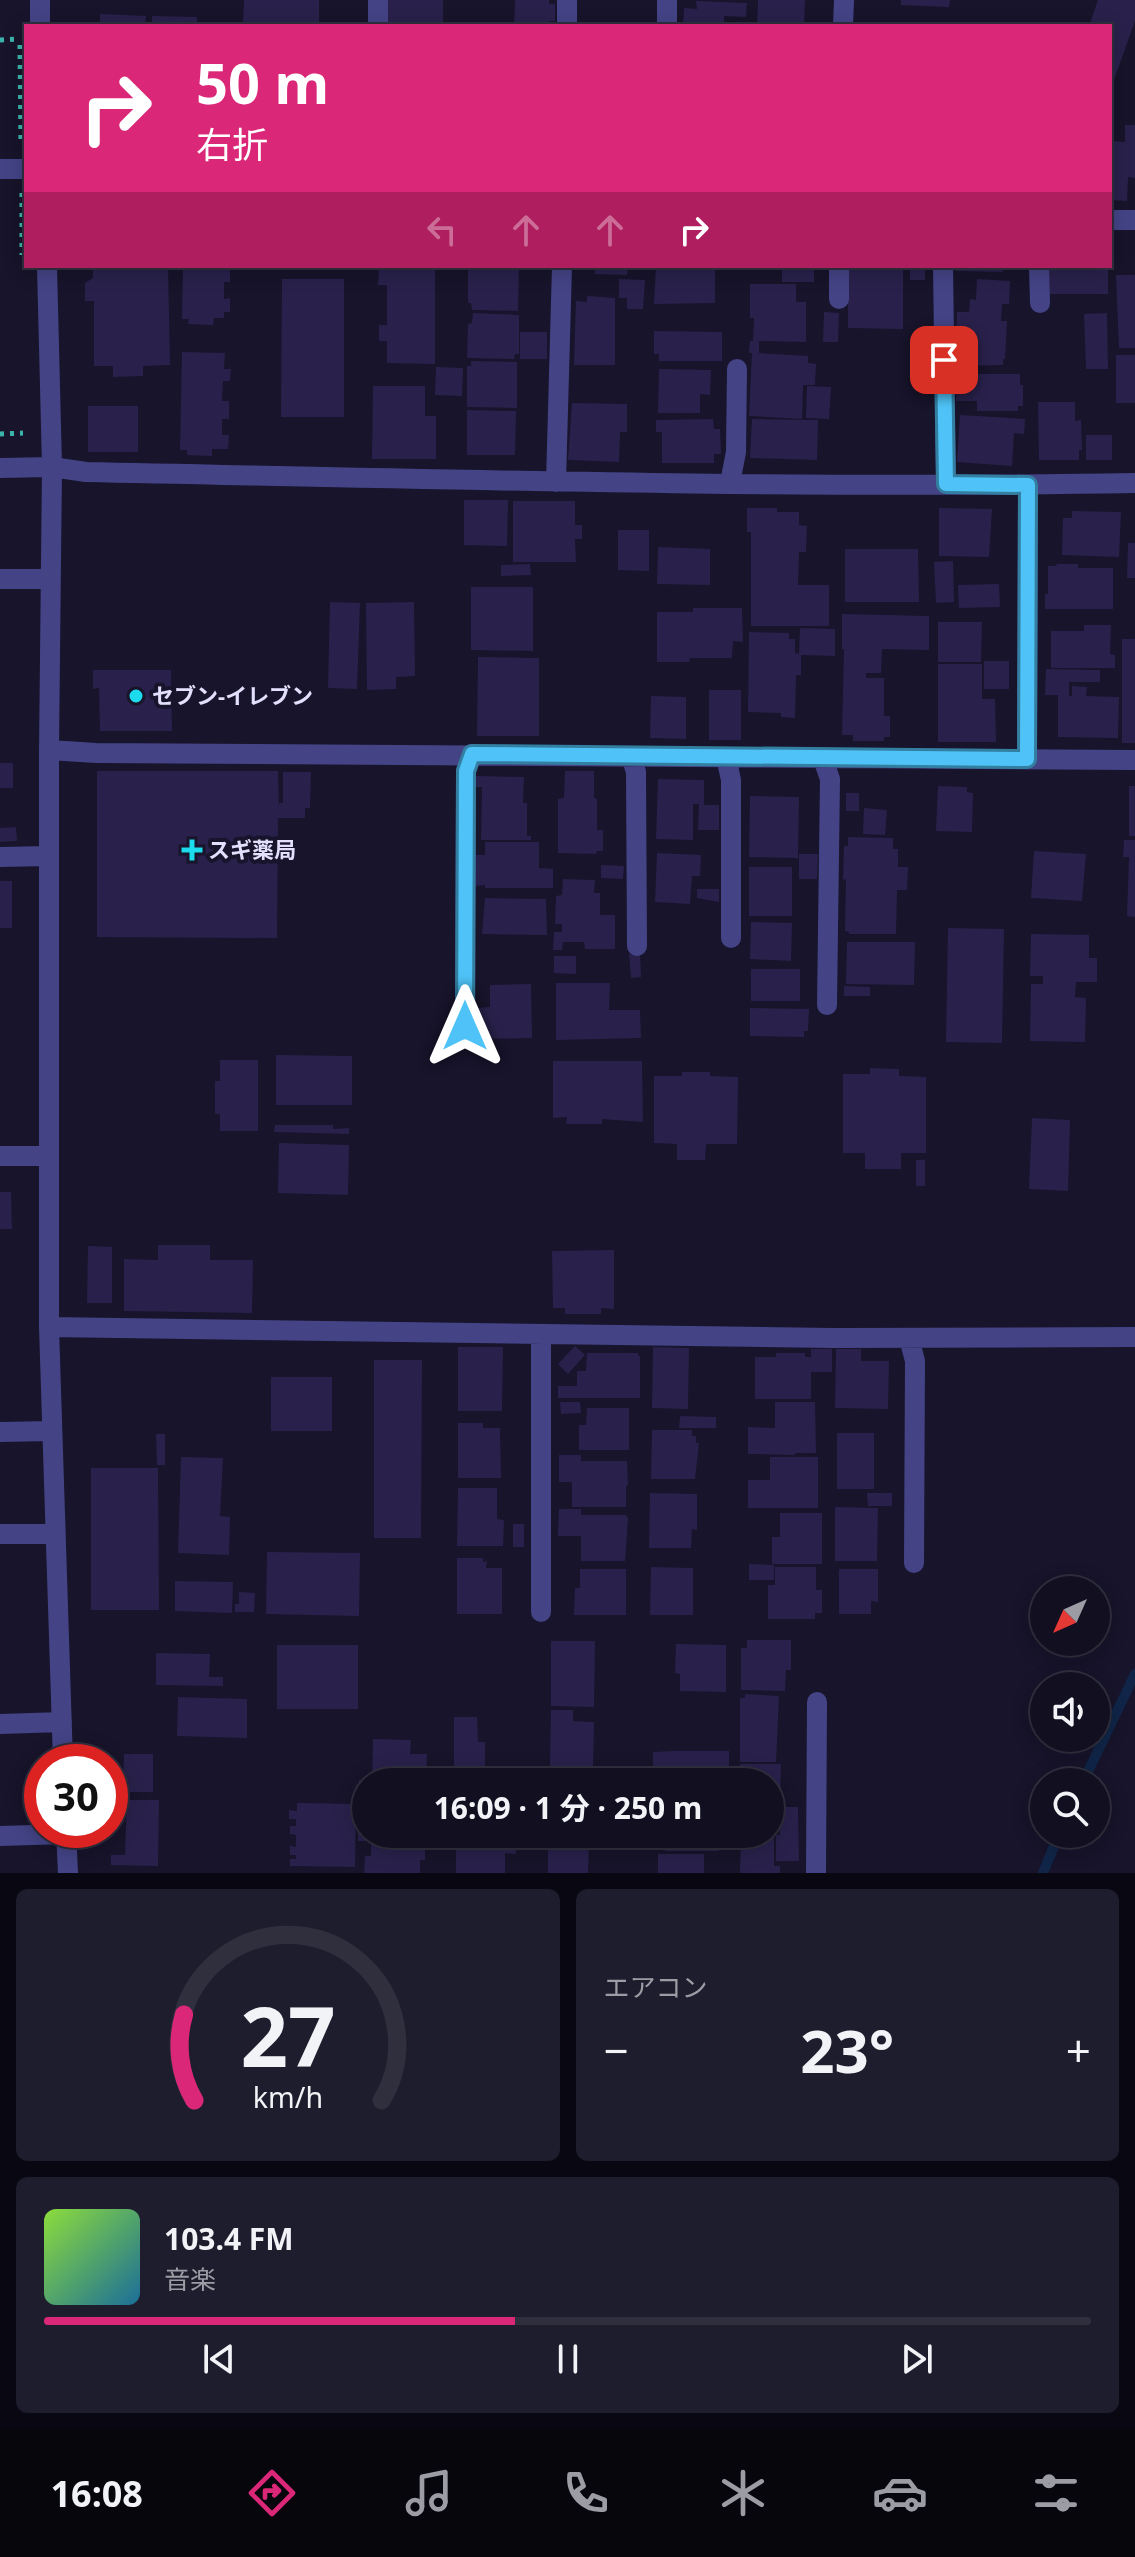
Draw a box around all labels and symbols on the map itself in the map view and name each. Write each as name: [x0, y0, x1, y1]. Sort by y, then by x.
pin: [910, 326, 978, 394]
place label: セブン-イレブン: [152, 680, 313, 710]
marker: セブン-イレブン: [127, 687, 145, 705]
place label: スギ薬局: [208, 834, 296, 864]
marker: スギ薬局: [183, 841, 201, 859]
position arrow: [423, 984, 507, 1068]
north arrow: [1030, 1576, 1110, 1656]
speed limit sign: 30: [24, 1744, 128, 1848]

